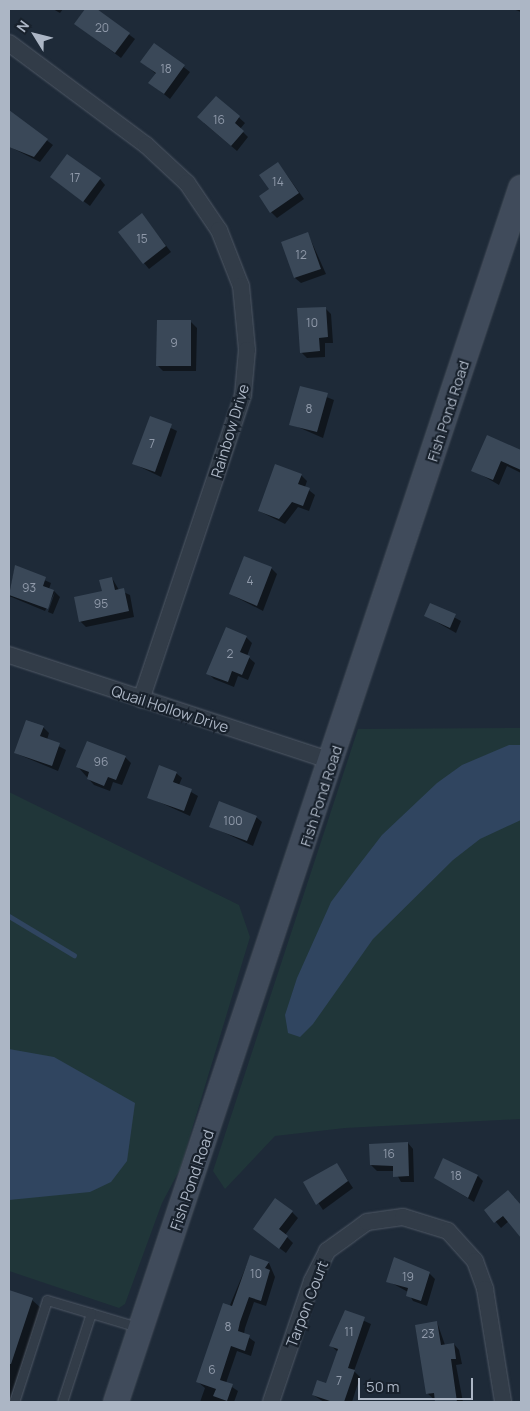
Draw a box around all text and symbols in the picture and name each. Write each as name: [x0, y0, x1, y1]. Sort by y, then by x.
north arrow: [10, 10, 60, 60]
text: N: [12, 16, 33, 36]
house number: 20: [95, 21, 109, 35]
house number: 18: [160, 62, 172, 76]
house number: 16: [213, 113, 225, 127]
house number: 17: [70, 171, 80, 185]
house number: 14: [272, 175, 284, 189]
house number: 15: [136, 232, 148, 246]
house number: 12: [295, 248, 307, 262]
house number: 10: [306, 316, 318, 330]
house number: 9: [170, 336, 178, 350]
street label: Fish Pond Road: [423, 358, 473, 464]
street label: Rainbow Drive: [207, 382, 253, 480]
house number: 8: [306, 402, 312, 416]
house number: 7: [149, 437, 155, 451]
house number: 4: [246, 574, 254, 588]
house number: 93: [22, 581, 36, 595]
house number: 95: [94, 597, 108, 611]
house number: 2: [227, 647, 233, 661]
street label: Quail Hollow Drive: [109, 682, 231, 736]
street label: Fish Pond Road: [296, 743, 346, 849]
house number: 96: [94, 755, 108, 769]
house number: 100: [223, 814, 243, 828]
street label: Fish Pond Road: [166, 1127, 218, 1233]
house number: 16: [383, 1147, 395, 1161]
house number: 18: [450, 1169, 462, 1183]
street label: Tarpon Court: [282, 1258, 332, 1350]
house number: 10: [250, 1267, 262, 1281]
house number: 19: [402, 1270, 414, 1284]
house number: 8: [225, 1320, 231, 1334]
house number: 11: [344, 1325, 354, 1339]
house number: 23: [421, 1327, 435, 1341]
house number: 6: [208, 1363, 216, 1377]
scale bar: [360, 1368, 475, 1400]
house number: 7: [336, 1374, 342, 1388]
text: 50 m: [366, 1376, 400, 1397]

